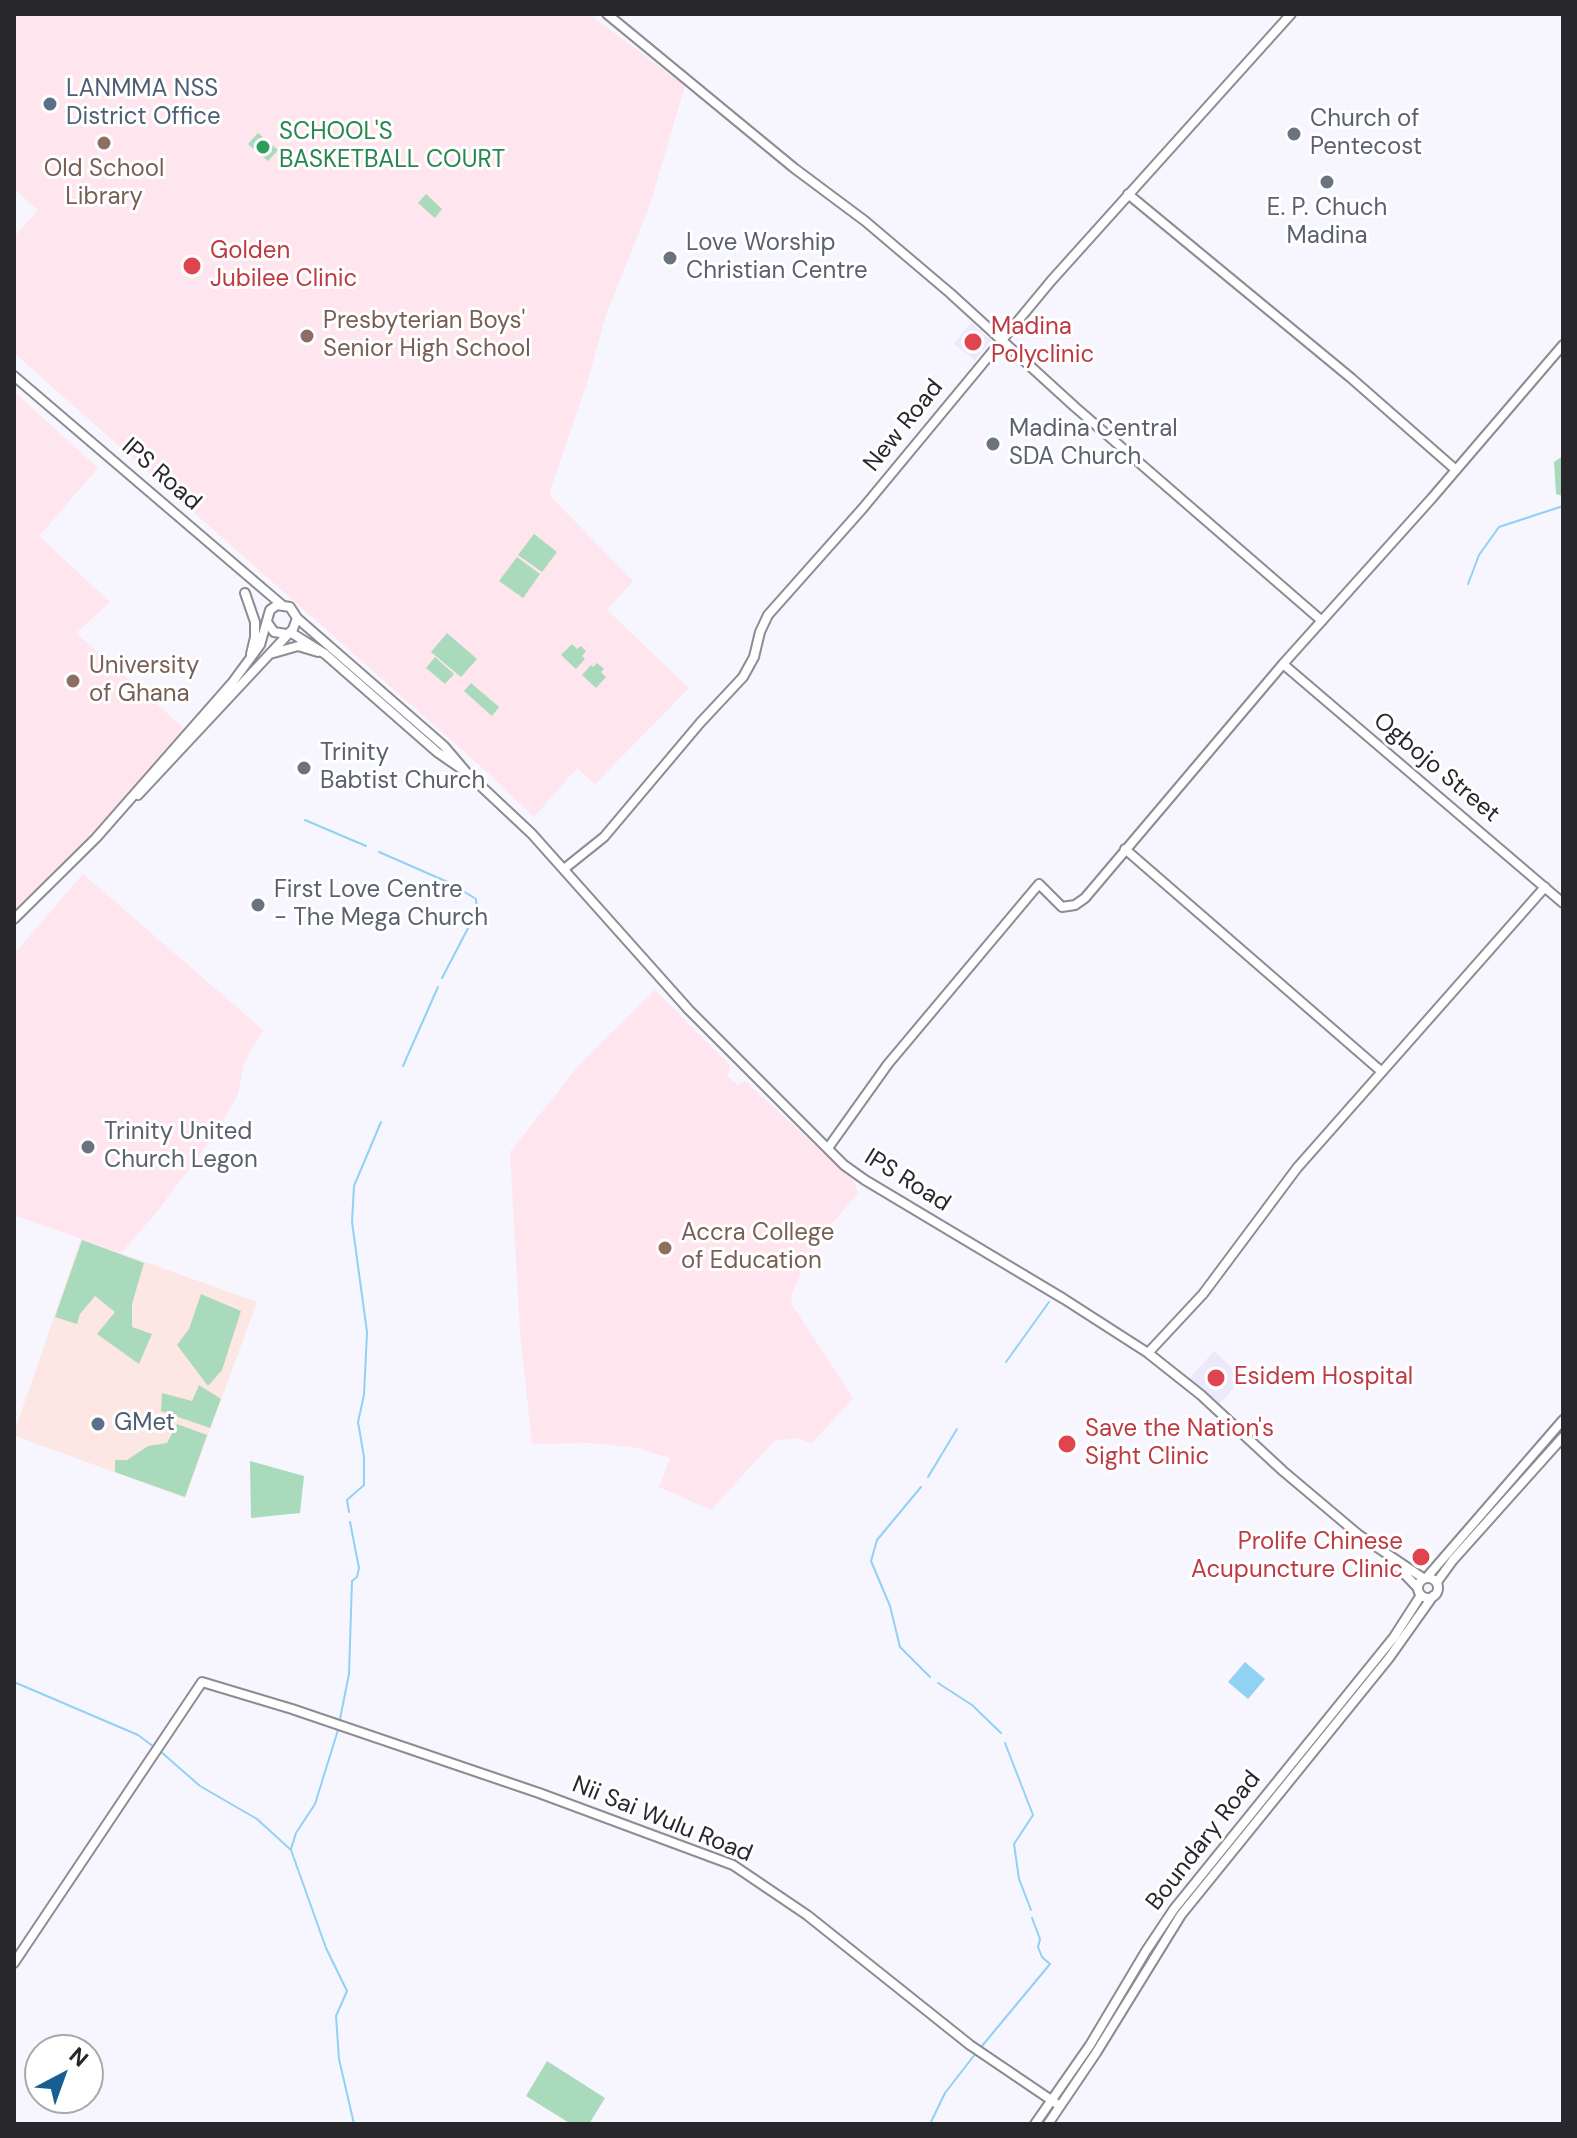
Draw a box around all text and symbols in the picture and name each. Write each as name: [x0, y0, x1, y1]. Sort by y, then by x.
place label: LANMMA NSS District Office: [66, 76, 221, 132]
marker: LANMMA NSS District Office: [41, 95, 59, 113]
place label: Church of Pentecost: [1310, 106, 1422, 162]
place label: SCHOOL'S BASKETBALL COURT: [279, 119, 505, 175]
marker: Church of Pentecost: [1285, 125, 1303, 143]
marker: Old School Library: [95, 134, 113, 152]
marker: SCHOOL'S BASKETBALL COURT: [254, 138, 272, 156]
place label: Old School Library: [44, 156, 164, 212]
marker: E. P. Chuch Madina: [1318, 173, 1336, 191]
place label: E. P. Chuch Madina: [1267, 195, 1387, 251]
place label: Love Worship Christian Centre: [686, 230, 868, 286]
place label: Golden Jubilee Clinic: [210, 238, 357, 294]
marker: Love Worship Christian Centre: [661, 249, 679, 267]
marker: Golden Jubilee Clinic: [181, 255, 203, 277]
place label: Presbyterian Boys' Senior High School: [323, 308, 531, 364]
place label: Madina Polyclinic: [991, 314, 1094, 370]
marker: Presbyterian Boys' Senior High School: [298, 327, 316, 345]
marker: Madina Polyclinic: [962, 331, 984, 353]
street label: New Road: [858, 374, 950, 478]
place label: Madina Central SDA Church: [1009, 416, 1178, 472]
street label: IPS Road: [115, 433, 207, 517]
marker: Madina Central SDA Church: [984, 435, 1002, 453]
place label: University of Ghana: [89, 653, 199, 709]
marker: University of Ghana: [64, 672, 82, 690]
street label: Ogbojo Street: [1367, 707, 1505, 829]
place label: Trinity Babtist Church: [320, 740, 485, 796]
marker: Trinity Babtist Church: [295, 759, 313, 777]
place label: First Love Centre - The Mega Church: [274, 877, 488, 933]
marker: First Love Centre - The Mega Church: [249, 896, 267, 914]
place label: Trinity United Church Legon: [104, 1119, 258, 1175]
marker: Trinity United Church Legon: [79, 1138, 97, 1156]
street label: IPS Road: [859, 1143, 955, 1219]
place label: Accra College of Education: [681, 1220, 834, 1276]
marker: Accra College of Education: [656, 1239, 674, 1257]
place label: Esidem Hospital: [1234, 1364, 1413, 1392]
marker: Esidem Hospital: [1205, 1367, 1227, 1389]
place label: GMet: [114, 1410, 175, 1438]
marker: GMet: [89, 1415, 107, 1433]
place label: Save the Nation's Sight Clinic: [1085, 1416, 1274, 1472]
marker: Save the Nation's Sight Clinic: [1056, 1433, 1078, 1455]
place label: Prolife Chinese Acupuncture Clinic: [1191, 1529, 1403, 1585]
marker: Prolife Chinese Acupuncture Clinic: [1410, 1546, 1432, 1568]
street label: Boundary Road: [1141, 1766, 1267, 1916]
street label: Nii Sai Wulu Road: [568, 1771, 756, 1869]
north arrow: [24, 2034, 104, 2114]
text: N: [63, 2041, 94, 2073]

